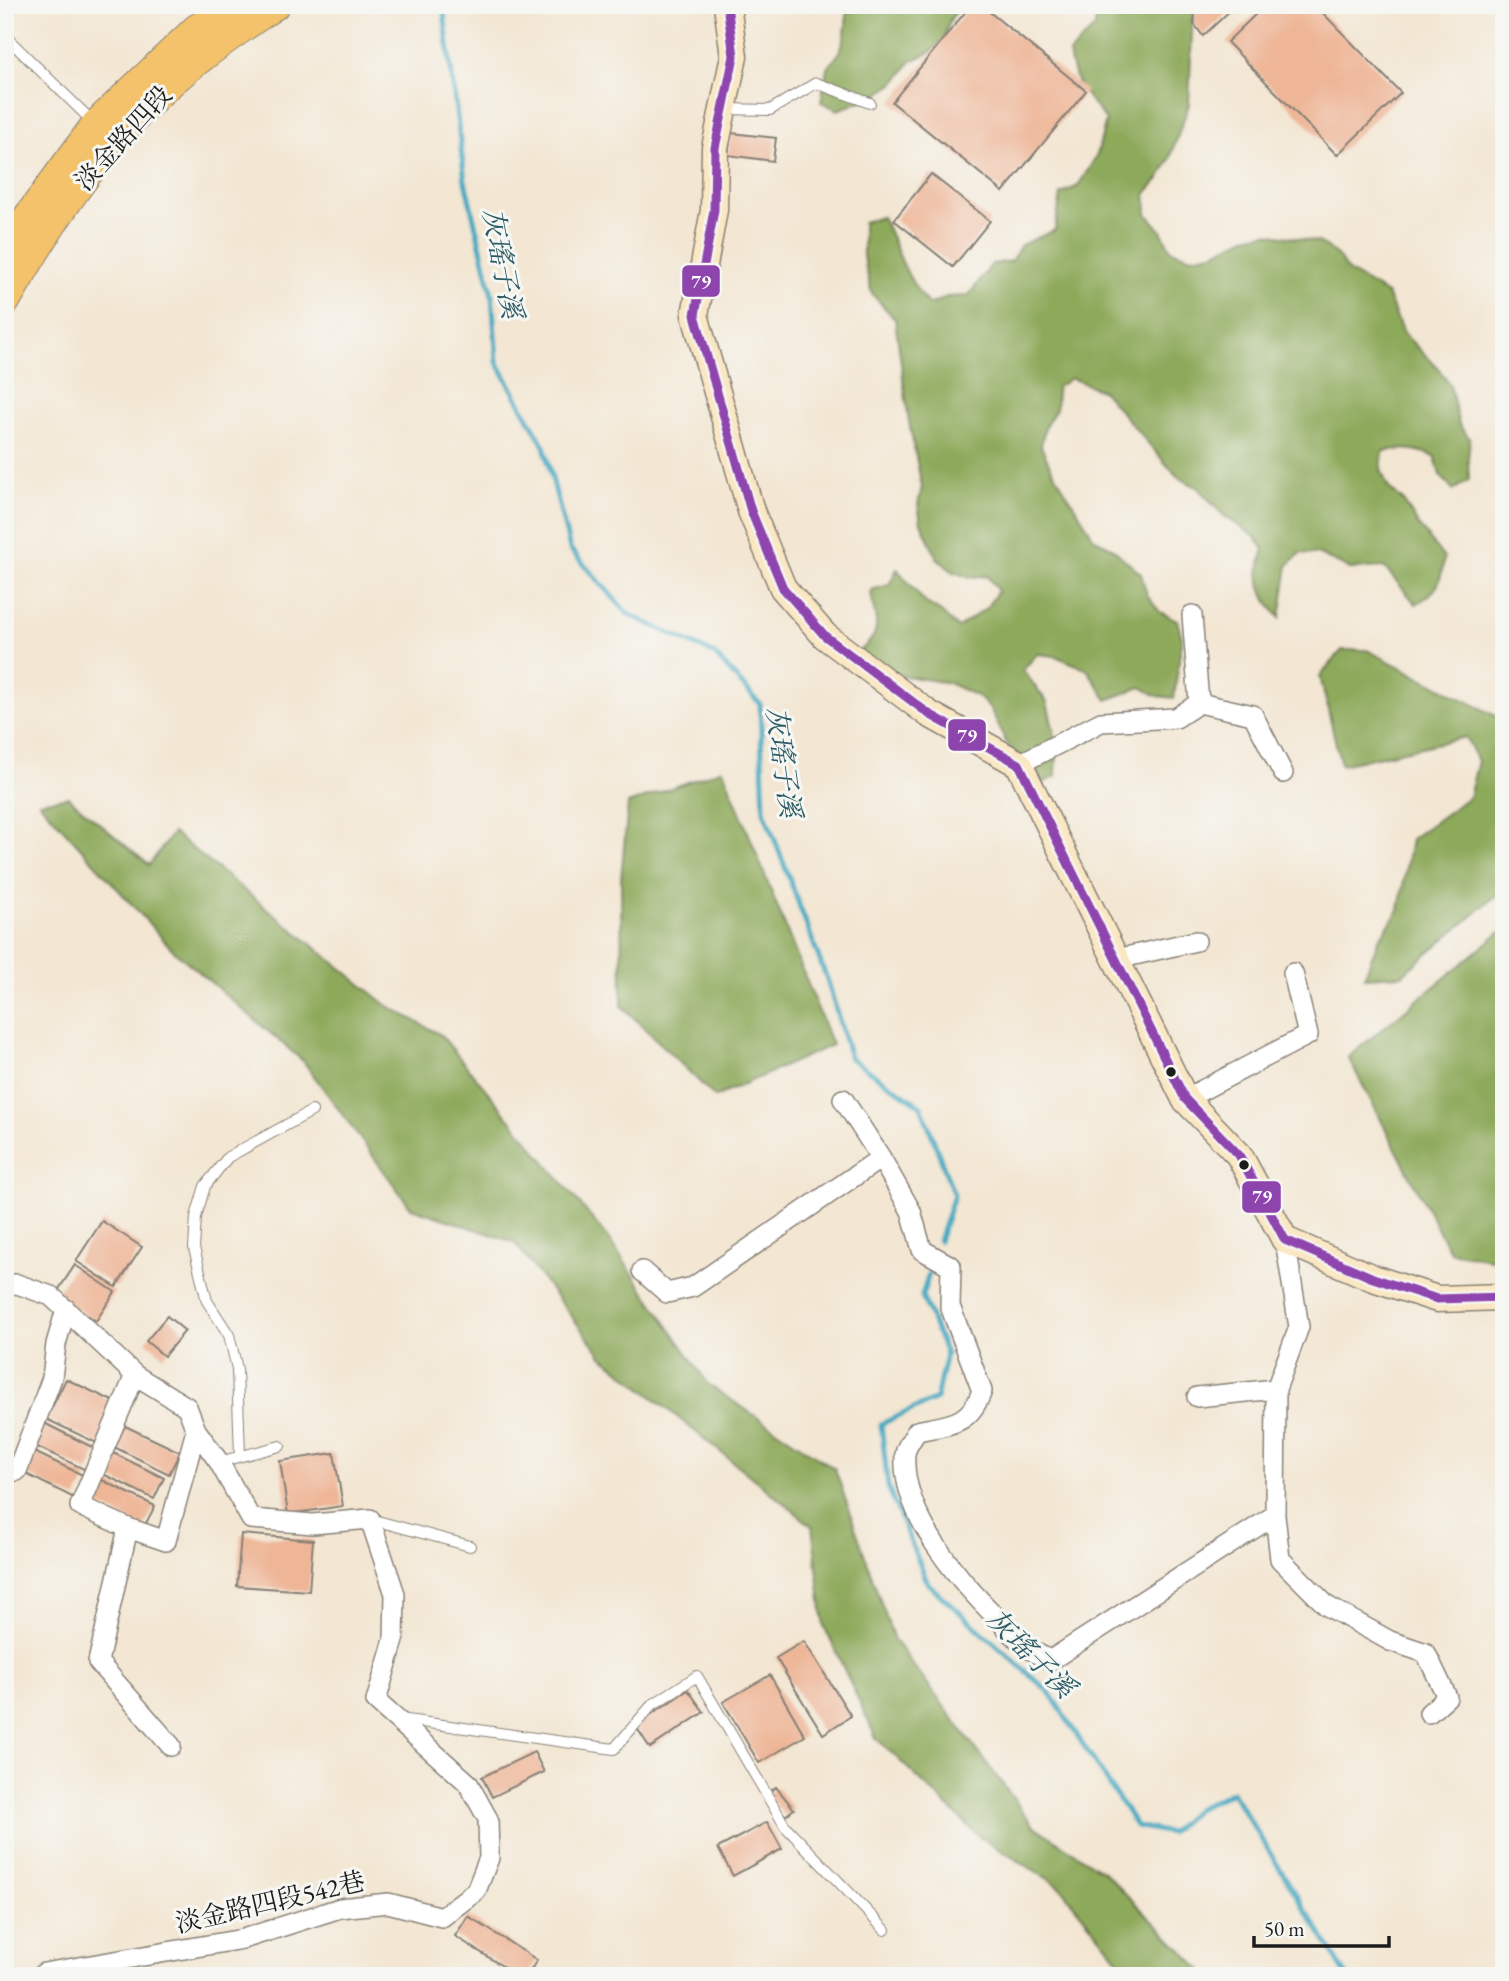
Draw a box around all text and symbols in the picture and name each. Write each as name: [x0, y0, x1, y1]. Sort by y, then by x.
street label: 淡金路四段: [67, 78, 179, 198]
water label: 灰瑤子溪: [475, 205, 532, 324]
line badge: 79: [681, 264, 721, 298]
text: 79: [691, 269, 711, 294]
water label: 灰瑤子溪: [758, 704, 810, 823]
line badge: 79: [947, 718, 987, 752]
text: 79: [957, 723, 977, 748]
unlabelled marker: [1164, 1065, 1178, 1079]
unlabelled marker: [1237, 1158, 1251, 1172]
line badge: 79: [1241, 1180, 1282, 1214]
text: 79: [1252, 1184, 1272, 1209]
water label: 灰瑤子溪: [979, 1601, 1085, 1707]
street label: 淡金路四段542巷: [172, 1864, 368, 1940]
scale bar: [1254, 1904, 1388, 1948]
text: 50 m: [1264, 1915, 1305, 1942]

